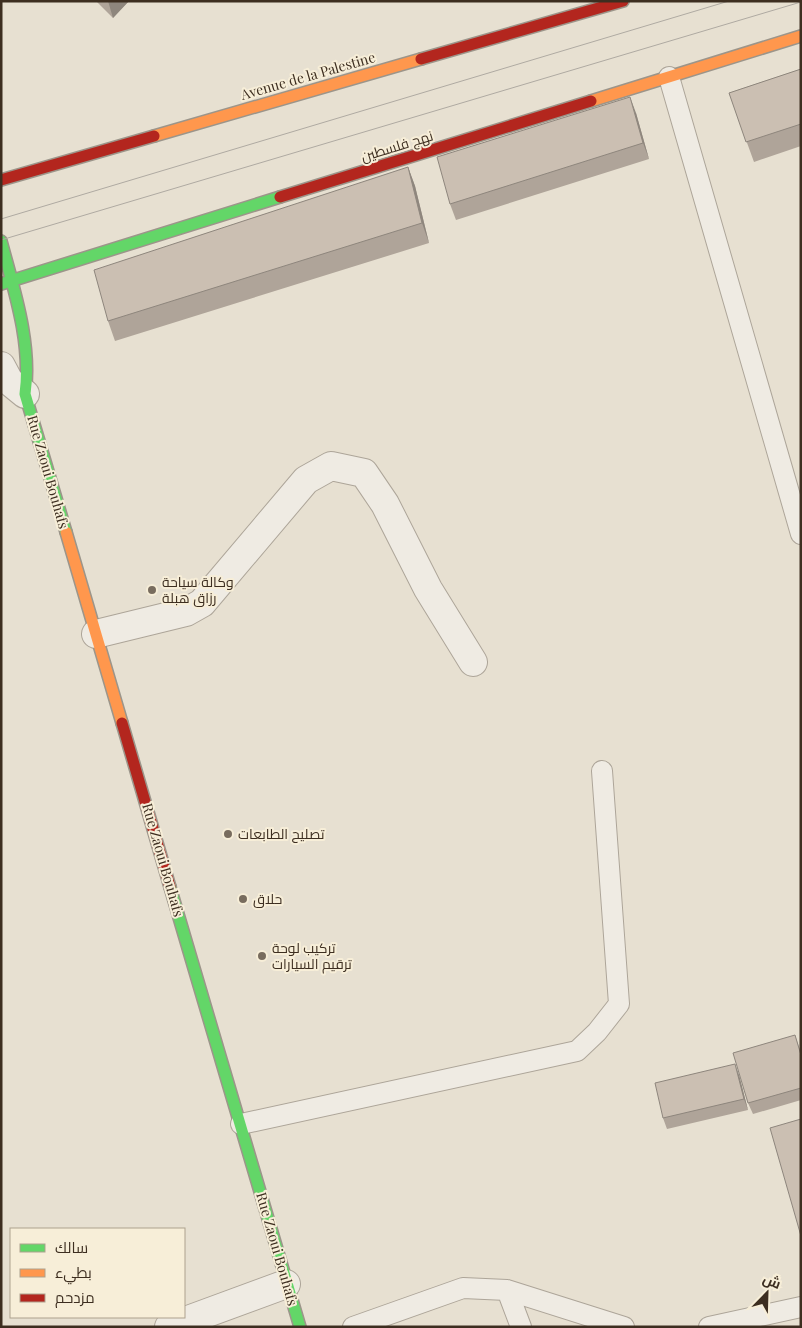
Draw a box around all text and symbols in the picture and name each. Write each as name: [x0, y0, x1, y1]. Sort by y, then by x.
street label: Avenue de la Palestine: [237, 47, 377, 104]
street label: نهج فلسطين: [358, 126, 435, 165]
street label: Rue Zaoui Bouhafs: [23, 413, 74, 531]
place label: وكالة سياحة رزاق هبلة: [162, 572, 234, 607]
marker: وكالة سياحة رزاق هبلة: [146, 584, 158, 596]
street label: Rue Zaoui Bouhafs: [138, 801, 189, 919]
place label: تصليح الطابعات: [238, 824, 325, 843]
marker: تصليح الطابعات: [222, 828, 234, 840]
place label: حلاق: [253, 889, 282, 908]
marker: حلاق: [237, 893, 249, 905]
place label: تركيب لوحة ترقيم السيارات: [272, 938, 352, 974]
marker: تركيب لوحة ترقيم السيارات: [256, 950, 268, 962]
street label: Rue Zaoui Bouhafs: [252, 1190, 303, 1308]
legend: [10, 1228, 185, 1318]
text: سالك: [55, 1237, 88, 1257]
text: بطيء: [55, 1262, 92, 1285]
north arrow: [742, 1268, 792, 1318]
text: ش: [760, 1268, 784, 1293]
text: مزدحم: [55, 1287, 95, 1308]

